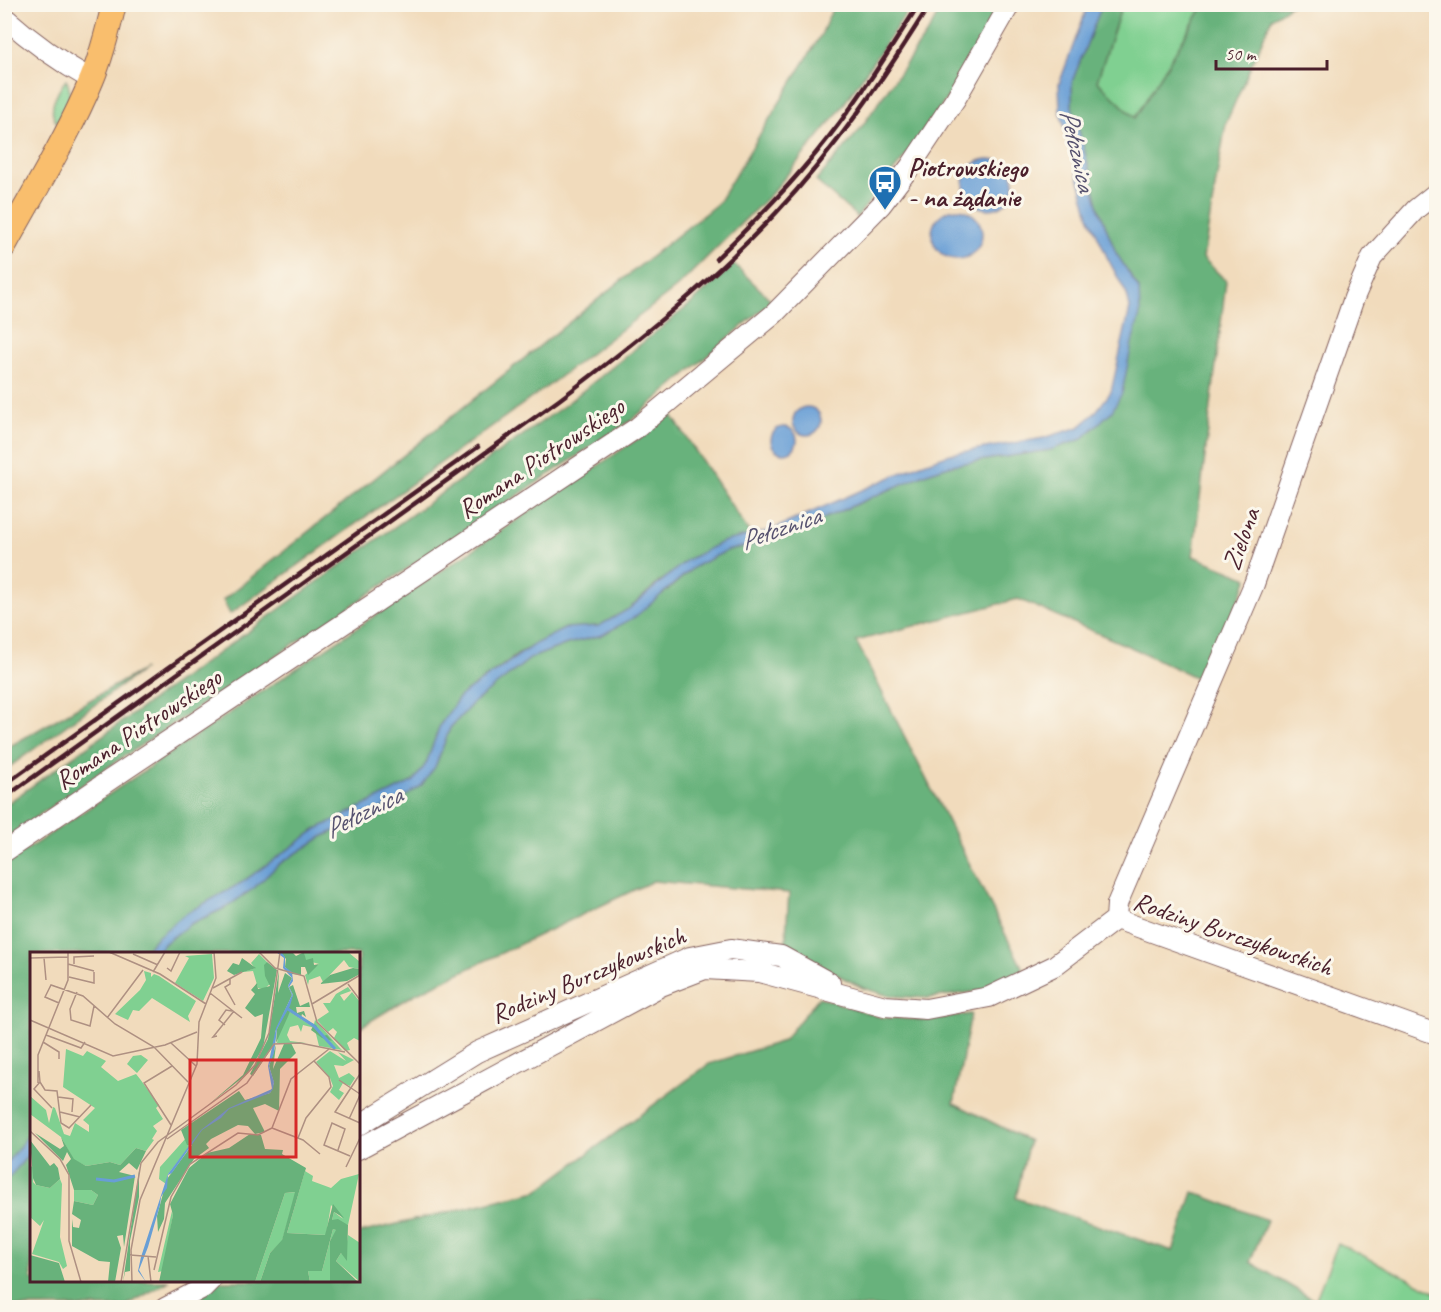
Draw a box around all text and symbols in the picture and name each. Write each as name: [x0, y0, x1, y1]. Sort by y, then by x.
scale bar: [1216, 33, 1327, 71]
text: 50 m: [1225, 43, 1258, 65]
water label: Pełcznica: [1052, 106, 1104, 196]
place label: Piotrowskiego - na żądanie: [908, 151, 1029, 214]
bus stop icon: Piotrowskiego - na żądanie: [867, 164, 903, 211]
street label: Romana Piotrowskiego: [451, 389, 632, 526]
water label: Pełcznica: [735, 498, 827, 558]
street label: Zielona: [1215, 502, 1268, 574]
street label: Romana Piotrowskiego: [48, 660, 229, 797]
water label: Pełcznica: [319, 777, 409, 846]
street label: Rodziny Burczykowskich: [1129, 884, 1338, 984]
street label: Rodziny Burczykowskich: [486, 919, 691, 1031]
inset map: [30, 952, 360, 1282]

